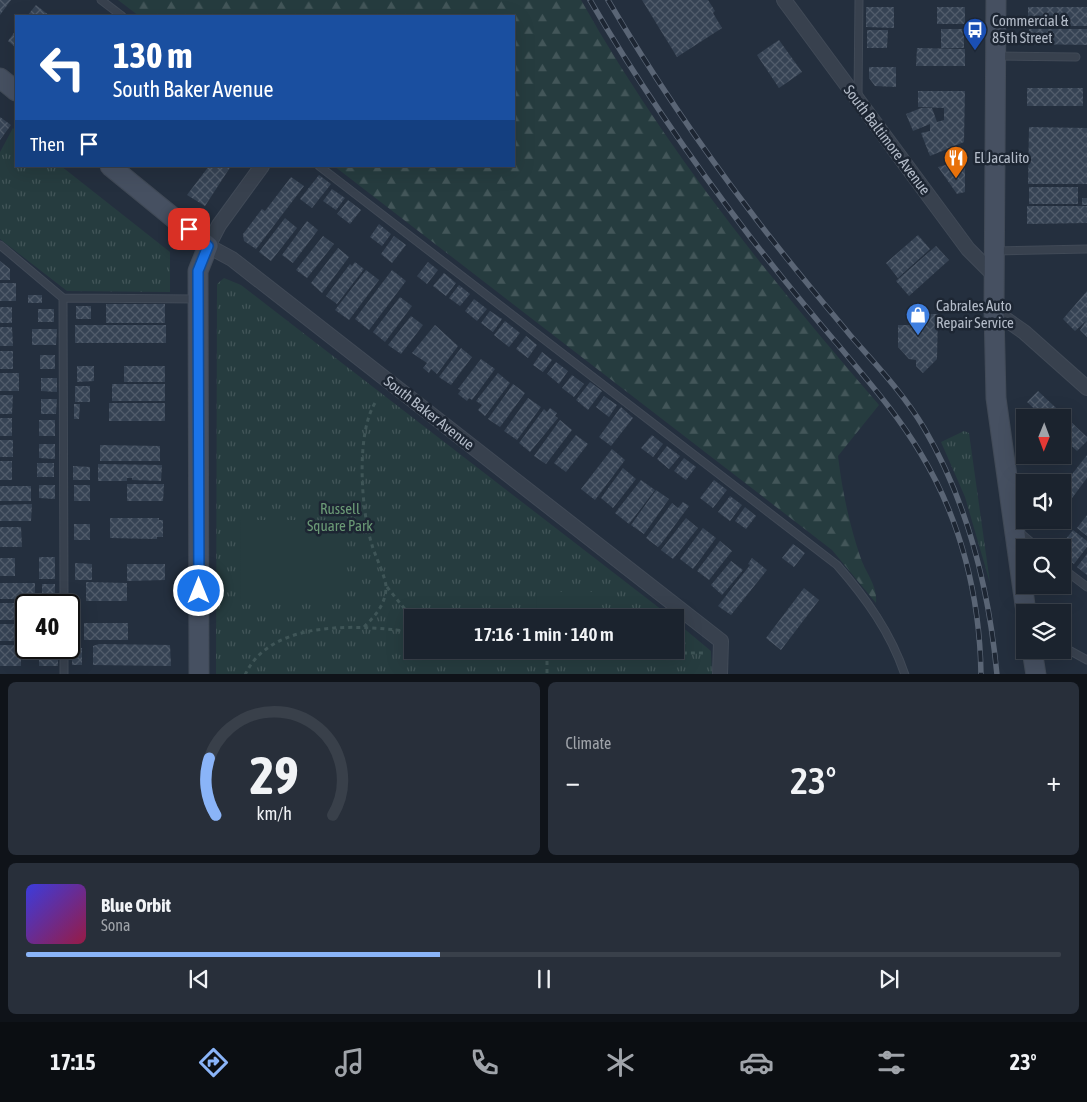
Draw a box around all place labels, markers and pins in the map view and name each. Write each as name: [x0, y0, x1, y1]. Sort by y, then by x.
place label: Commercial & 85th Street: [992, 12, 1069, 46]
bus stop icon: Commercial & 85th Street: [962, 17, 988, 51]
restaurant icon: El Jacalito: [943, 145, 969, 179]
place label: El Jacalito: [974, 149, 1029, 166]
pin: [168, 208, 210, 250]
place label: Cabrales Auto Repair Service: [936, 297, 1014, 331]
shop icon: Cabrales Auto Repair Service: [905, 302, 931, 336]

